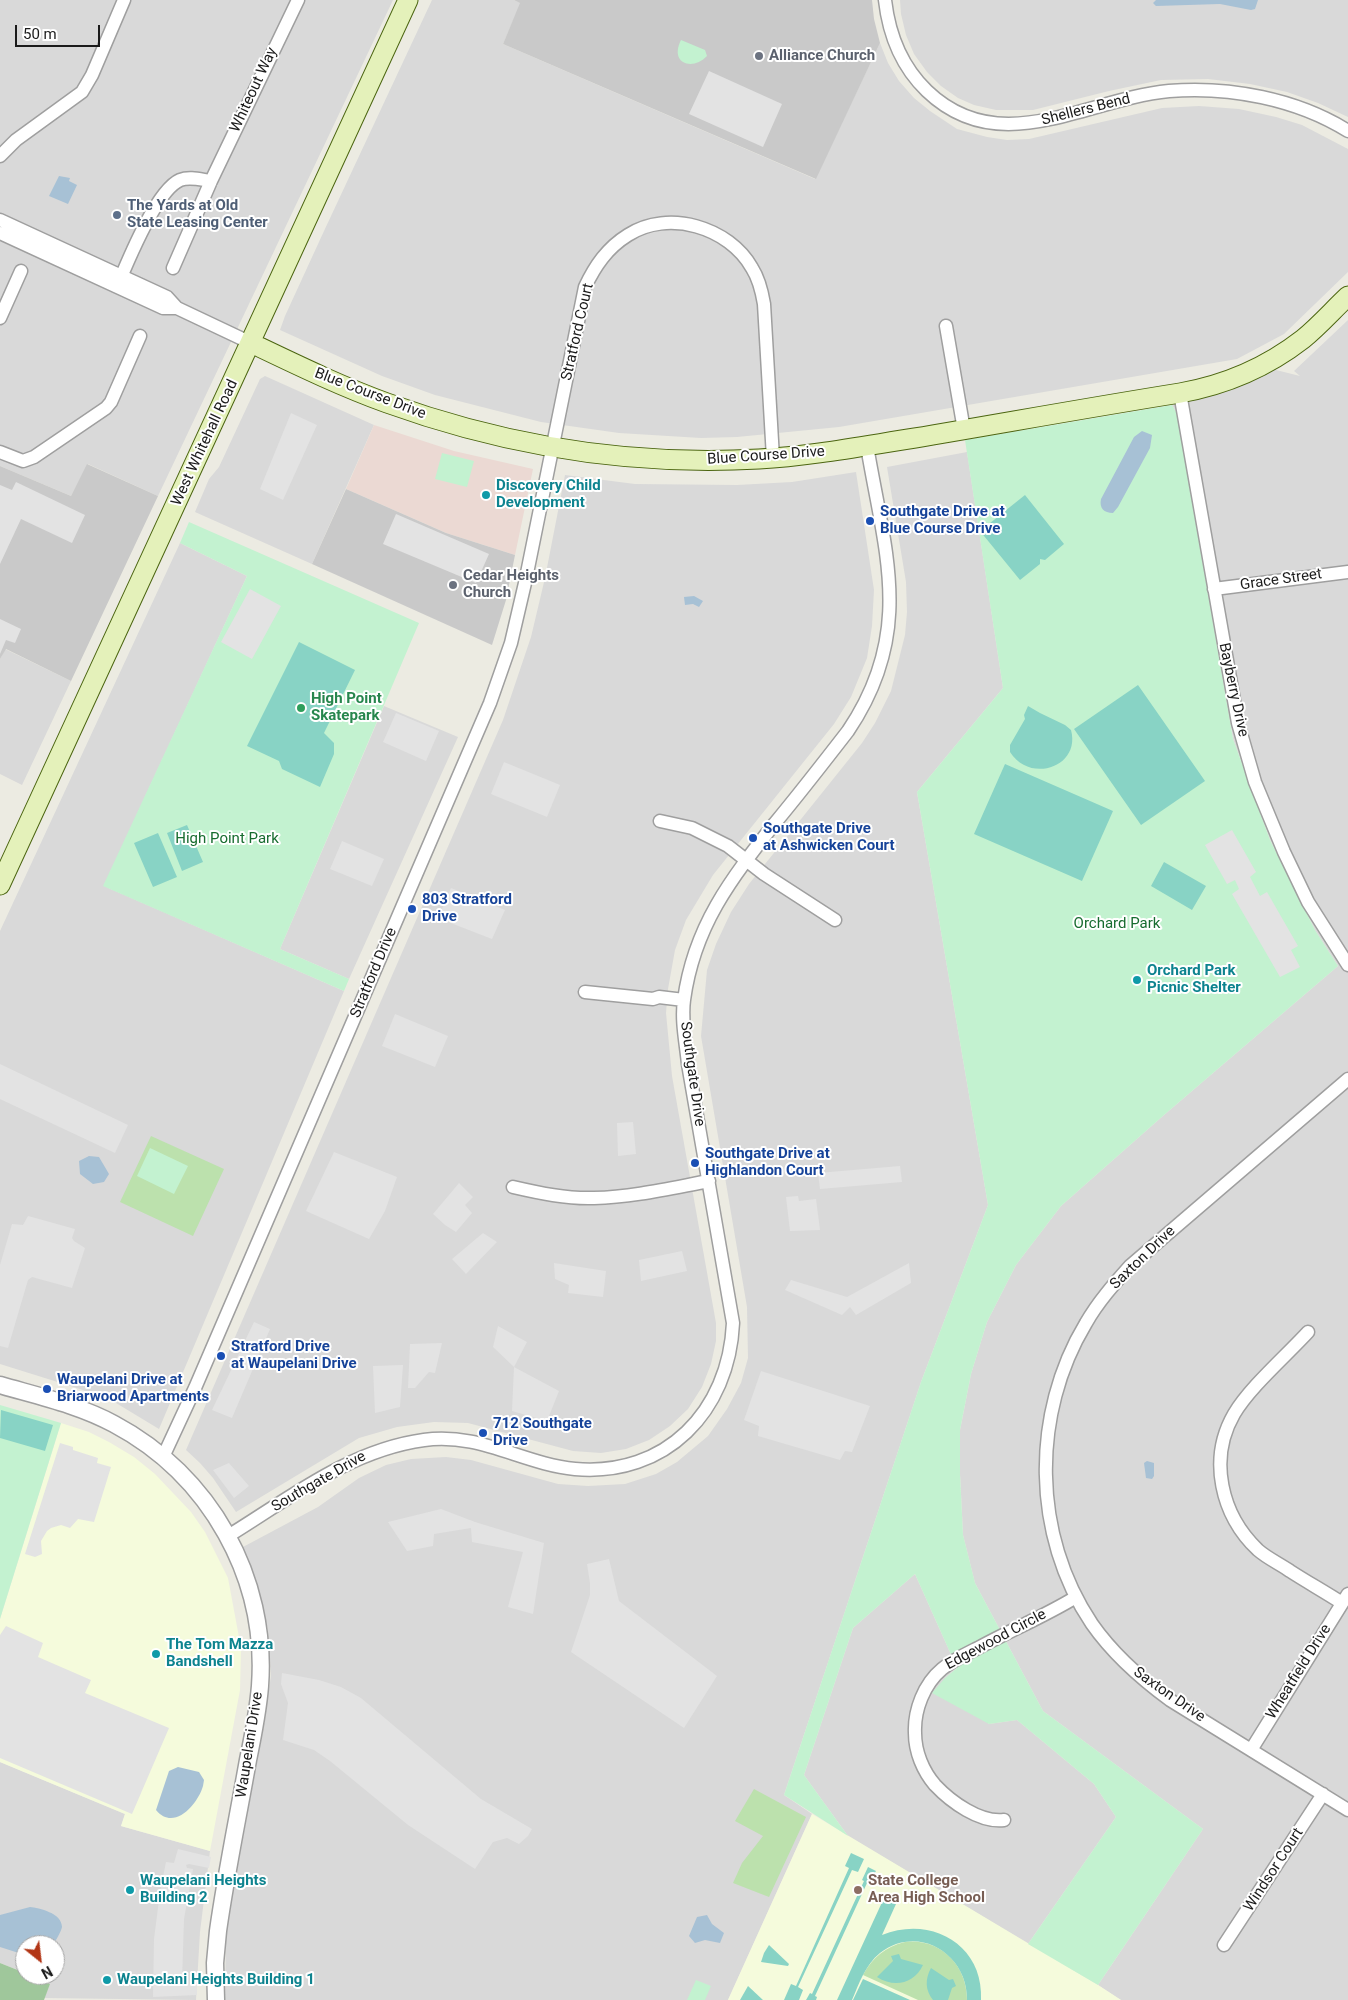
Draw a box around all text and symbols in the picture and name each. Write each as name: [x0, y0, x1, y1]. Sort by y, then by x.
scale bar: [18, 15, 102, 47]
text: 50 m: [23, 25, 57, 43]
street label: Whiteout Way: [226, 45, 282, 135]
place label: Alliance Church: [769, 47, 875, 65]
marker: Alliance Church: [753, 50, 765, 62]
street label: Shellers Bend: [1040, 90, 1132, 130]
place label: The Yards at Old State Leasing Center: [127, 197, 268, 232]
marker: The Yards at Old State Leasing Center: [111, 209, 123, 221]
street label: Stratford Court: [558, 281, 598, 383]
street label: Blue Course Drive: [312, 365, 428, 423]
street label: West Whitehall Road: [168, 377, 242, 509]
street label: Blue Course Drive: [707, 443, 825, 469]
place label: Discovery Child Development: [496, 477, 601, 512]
marker: Discovery Child Development: [480, 489, 492, 501]
place label: Southgate Drive at Blue Course Drive: [880, 503, 1005, 538]
marker: Southgate Drive at Blue Course Drive: [864, 515, 876, 527]
street label: Grace Street: [1239, 565, 1323, 595]
place label: Cedar Heights Church: [463, 567, 559, 602]
marker: Cedar Heights Church: [447, 579, 459, 591]
street label: Bayberry Drive: [1214, 641, 1252, 739]
place label: High Point Skatepark: [311, 690, 382, 725]
marker: High Point Skatepark: [295, 702, 307, 714]
place label: Southgate Drive at Ashwicken Court: [763, 820, 895, 855]
park label: High Point Park: [175, 830, 279, 848]
marker: Southgate Drive at Ashwicken Court: [747, 832, 759, 844]
place label: 803 Stratford Drive: [422, 891, 512, 926]
marker: 803 Stratford Drive: [406, 903, 418, 915]
park label: Orchard Park: [1074, 915, 1160, 933]
street label: Stratford Drive: [347, 925, 401, 1021]
place label: Orchard Park Picnic Shelter: [1147, 962, 1241, 997]
marker: Orchard Park Picnic Shelter: [1131, 974, 1143, 986]
street label: Southgate Drive: [676, 1020, 708, 1128]
place label: Southgate Drive at Highlandon Court: [705, 1145, 830, 1180]
marker: Southgate Drive at Highlandon Court: [689, 1157, 701, 1169]
street label: Saxton Drive: [1107, 1223, 1179, 1293]
place label: Stratford Drive at Waupelani Drive: [231, 1338, 357, 1373]
marker: Stratford Drive at Waupelani Drive: [215, 1350, 227, 1362]
place label: Waupelani Drive at Briarwood Apartments: [57, 1371, 209, 1406]
marker: Waupelani Drive at Briarwood Apartments: [41, 1383, 53, 1395]
place label: 712 Southgate Drive: [493, 1415, 592, 1450]
marker: 712 Southgate Drive: [477, 1427, 489, 1439]
street label: Southgate Drive: [269, 1448, 369, 1516]
street label: Edgewood Circle: [943, 1606, 1049, 1674]
street label: Wheatfield Drive: [1263, 1621, 1335, 1723]
place label: The Tom Mazza Bandshell: [166, 1636, 273, 1671]
marker: The Tom Mazza Bandshell: [150, 1648, 162, 1660]
street label: Saxton Drive: [1130, 1664, 1208, 1726]
street label: Waupelani Drive: [233, 1691, 267, 1799]
street label: Windsor Court: [1240, 1825, 1308, 1915]
place label: Waupelani Heights Building 2: [140, 1872, 266, 1907]
place label: State College Area High School: [868, 1872, 985, 1907]
marker: Waupelani Heights Building 2: [124, 1884, 136, 1896]
marker: State College Area High School: [852, 1884, 864, 1896]
north arrow: [15, 1935, 65, 1985]
text: N: [39, 1963, 55, 1982]
place label: Waupelani Heights Building 1: [117, 1971, 315, 1989]
marker: Waupelani Heights Building 1: [101, 1974, 113, 1986]

